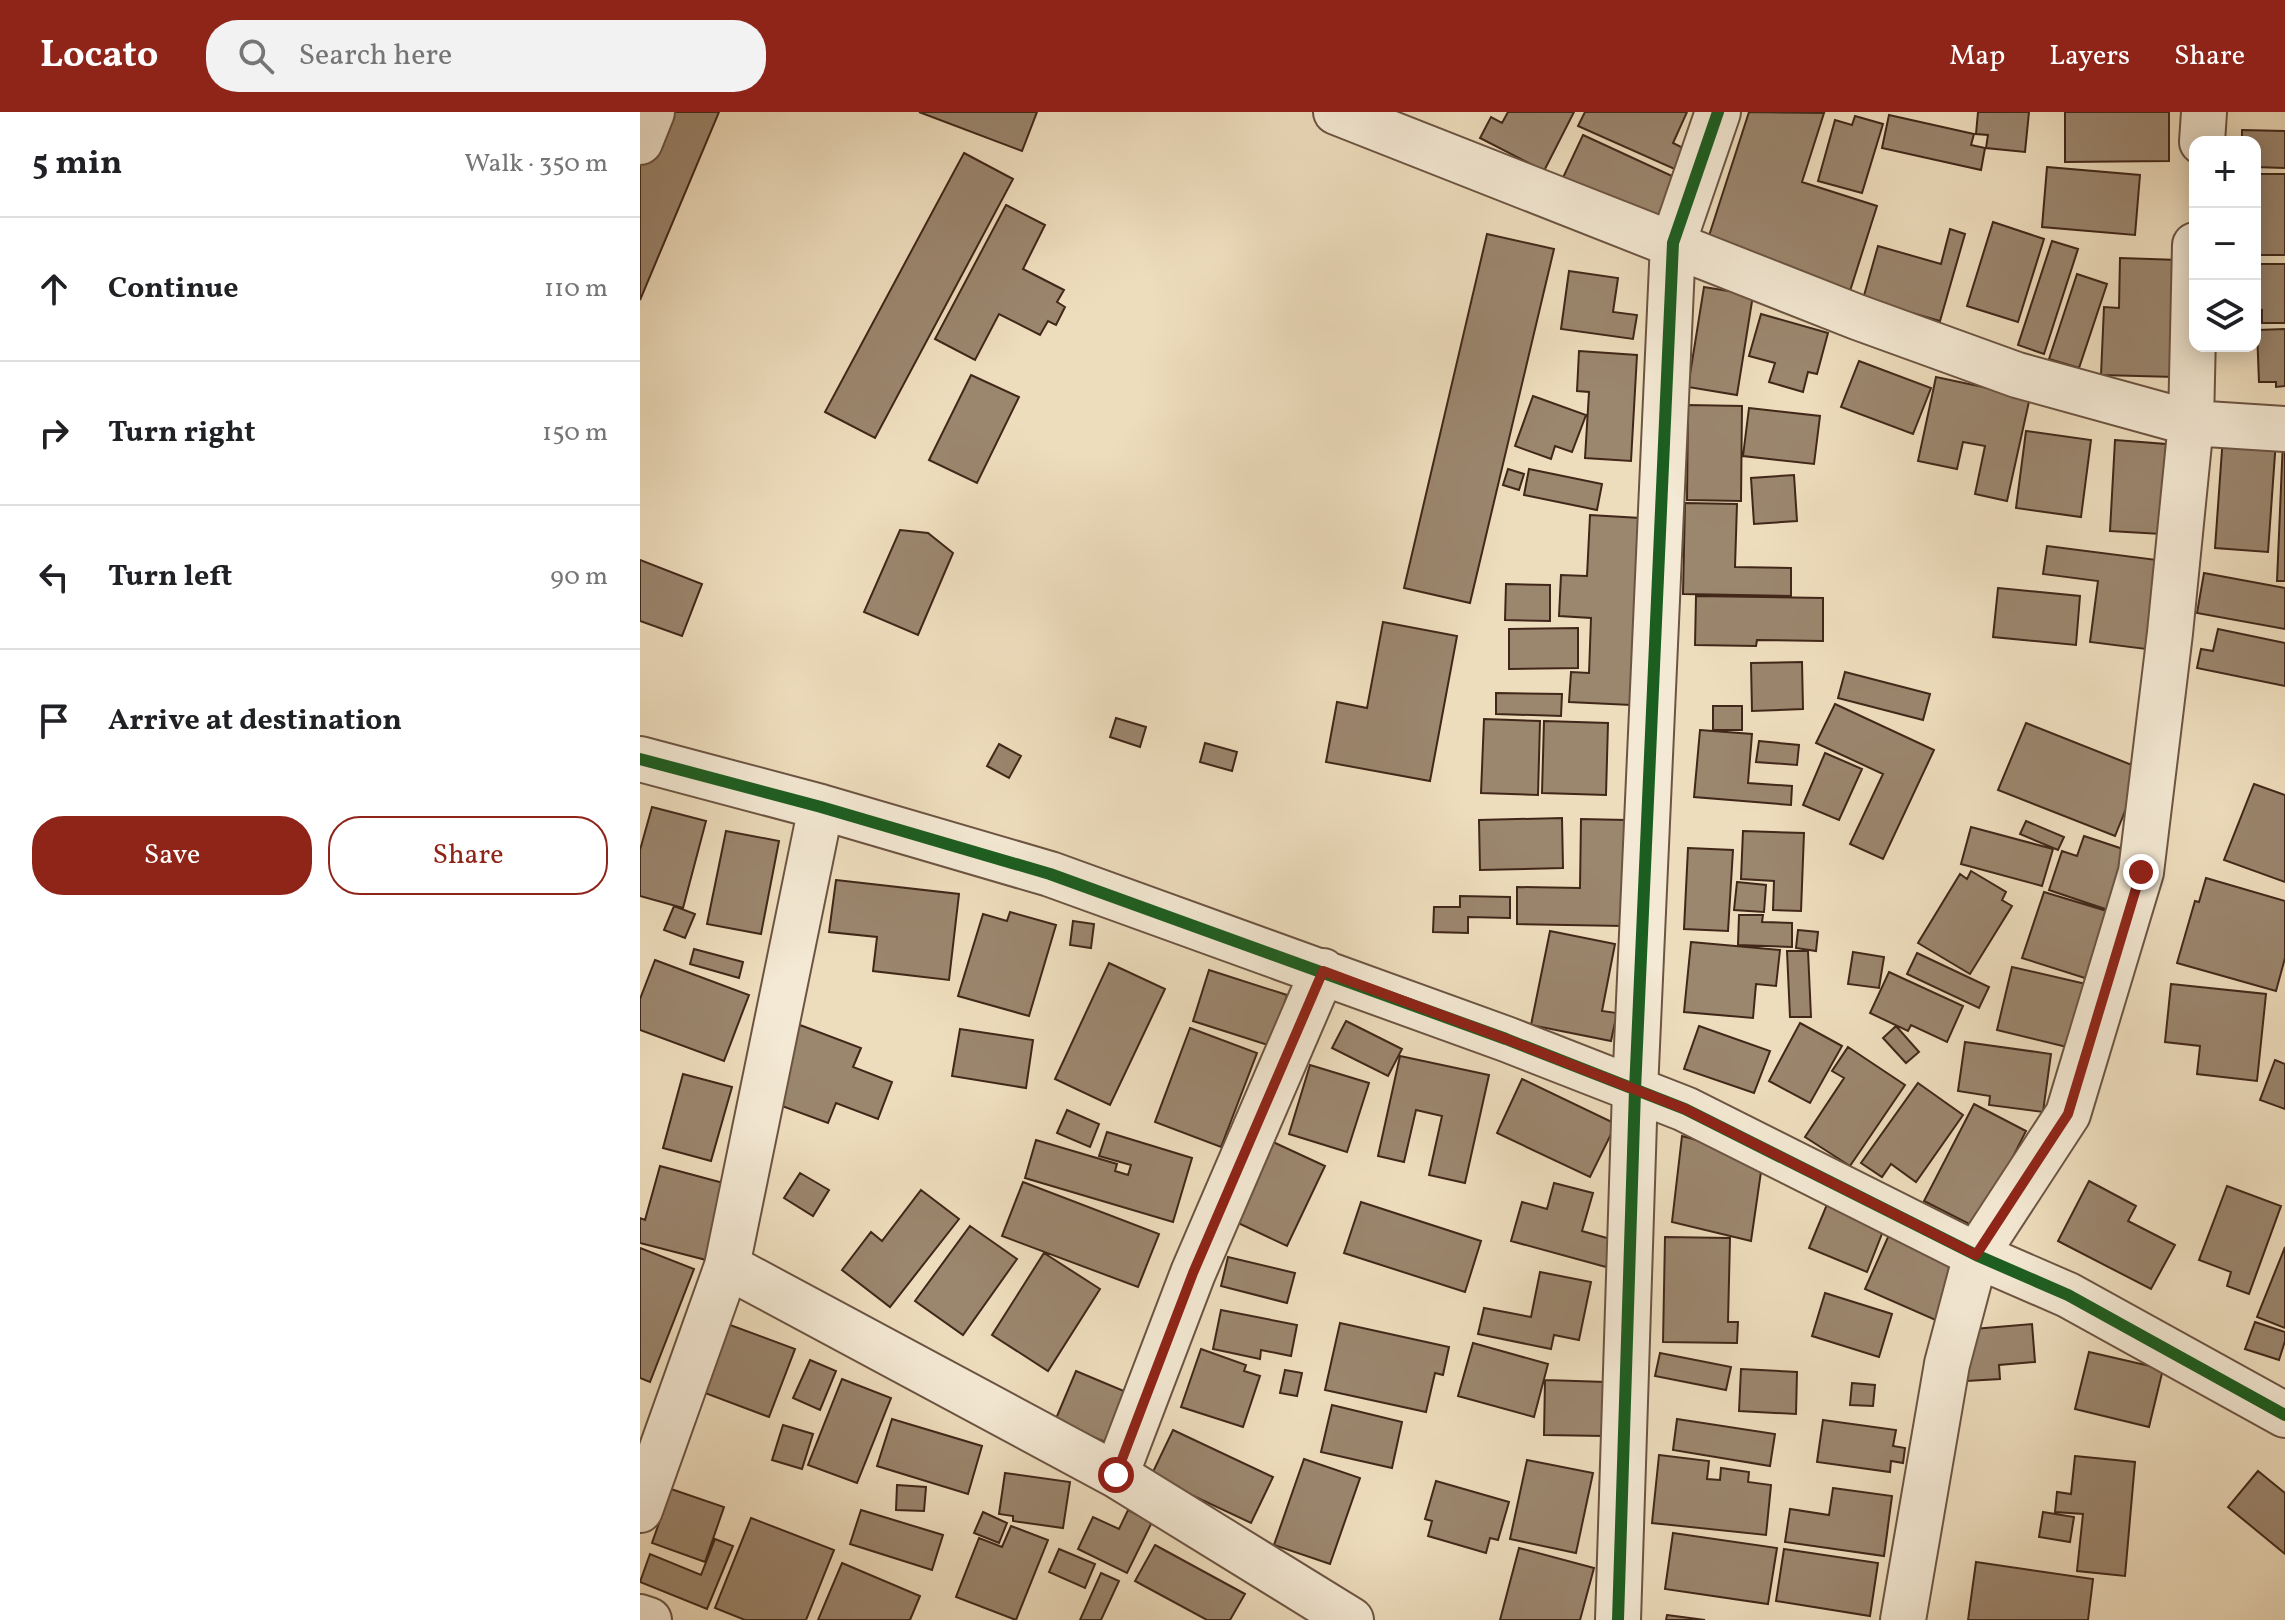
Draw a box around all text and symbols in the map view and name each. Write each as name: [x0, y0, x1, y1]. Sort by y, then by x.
search box: [206, 20, 766, 92]
text: Locato: [40, 30, 158, 83]
icon: search: [234, 34, 278, 78]
text: Search here: [298, 35, 452, 77]
text: Map: [1949, 37, 2005, 76]
text: Layers: [2049, 37, 2130, 76]
text: Share: [2174, 37, 2245, 76]
map controls: [2189, 136, 2261, 352]
button: +: [2189, 136, 2261, 208]
text: 5 min: [32, 141, 122, 188]
text: Walk · 350 m: [464, 146, 608, 182]
button: −: [2189, 208, 2261, 280]
icon: ahead: [32, 267, 76, 311]
text: Continue: [108, 268, 239, 310]
text: 110 m: [544, 271, 608, 307]
button: layers: [2189, 280, 2261, 352]
icon: right: [32, 411, 76, 455]
text: Turn right: [108, 412, 256, 454]
text: 150 m: [542, 415, 608, 451]
icon: left: [32, 555, 76, 599]
text: Turn left: [108, 556, 232, 598]
text: 90 m: [550, 559, 608, 595]
icon: arrive: [32, 699, 76, 743]
text: Arrive at destination: [108, 700, 402, 742]
button: Save: [32, 816, 312, 895]
button: Share: [328, 816, 608, 895]
route end: [2123, 854, 2159, 890]
route start: [1098, 1457, 1134, 1493]

